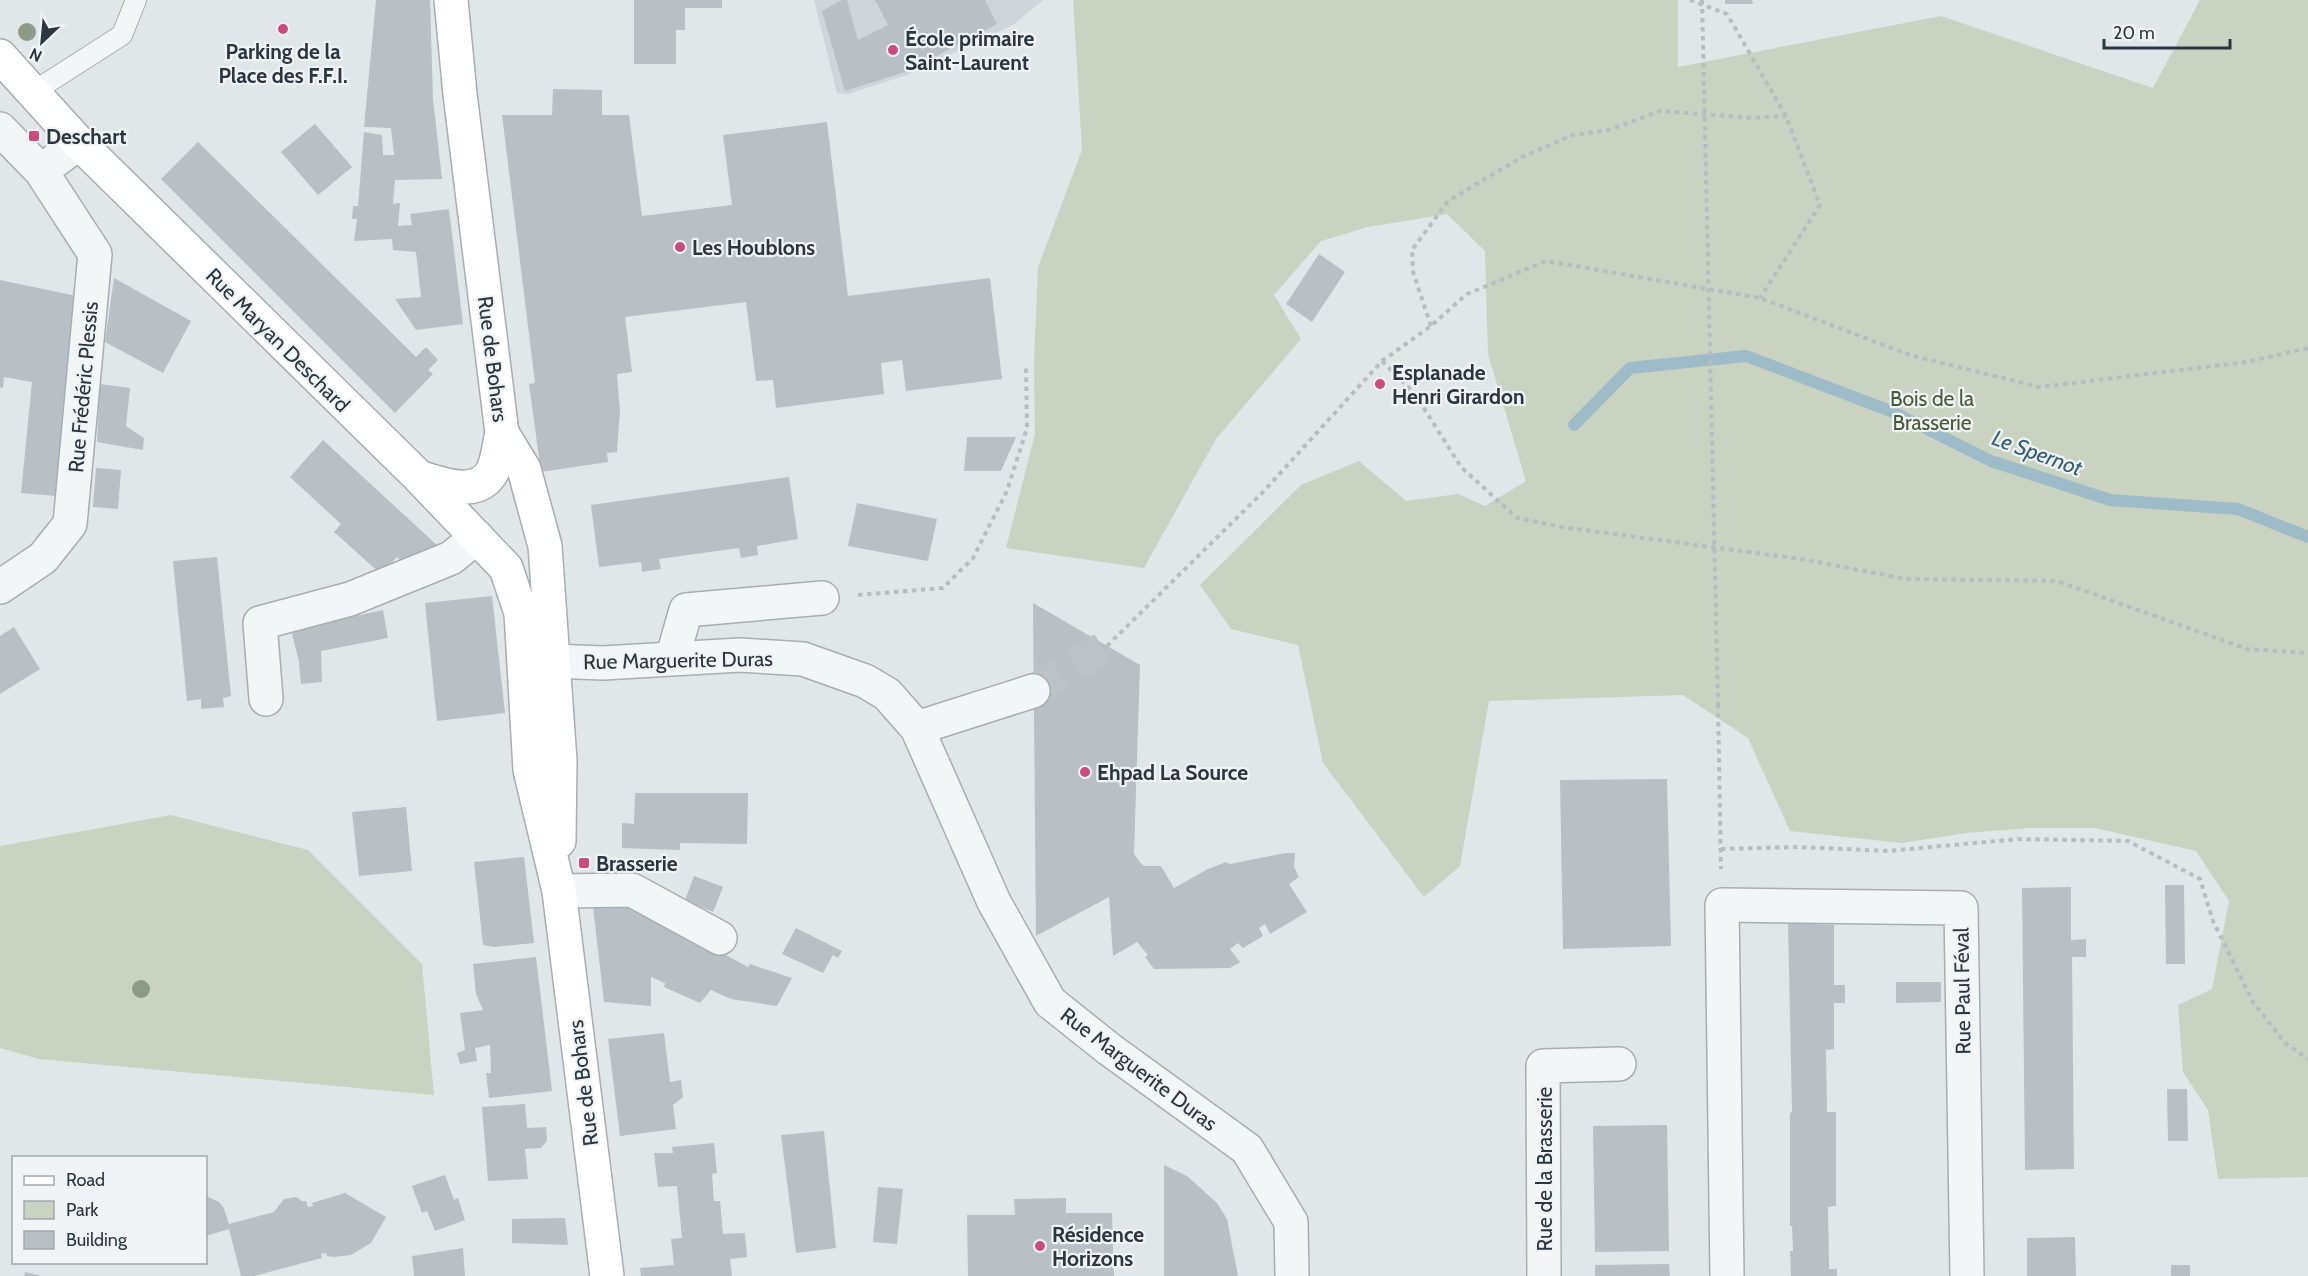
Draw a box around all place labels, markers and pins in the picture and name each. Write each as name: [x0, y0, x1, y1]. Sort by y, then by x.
marker: Parking de la Place des F.F.I.: [276, 22, 290, 36]
place label: École primaire Saint-Laurent: [905, 26, 1035, 75]
place label: Parking de la Place des F.F.I.: [218, 39, 348, 88]
marker: École primaire Saint-Laurent: [886, 43, 900, 57]
place label: Deschart: [46, 124, 126, 149]
marker: Deschart: [27, 129, 41, 143]
place label: Les Houblons: [692, 235, 815, 260]
marker: Les Houblons: [673, 240, 687, 254]
place label: Esplanade Henri Girardon: [1392, 360, 1525, 409]
marker: Esplanade Henri Girardon: [1373, 377, 1387, 391]
place label: Ehpad La Source: [1097, 760, 1248, 785]
marker: Ehpad La Source: [1078, 765, 1092, 779]
place label: Brasserie: [596, 851, 678, 876]
marker: Brasserie: [577, 856, 591, 870]
place label: Résidence Horizons: [1052, 1222, 1144, 1271]
marker: Résidence Horizons: [1033, 1239, 1047, 1253]

